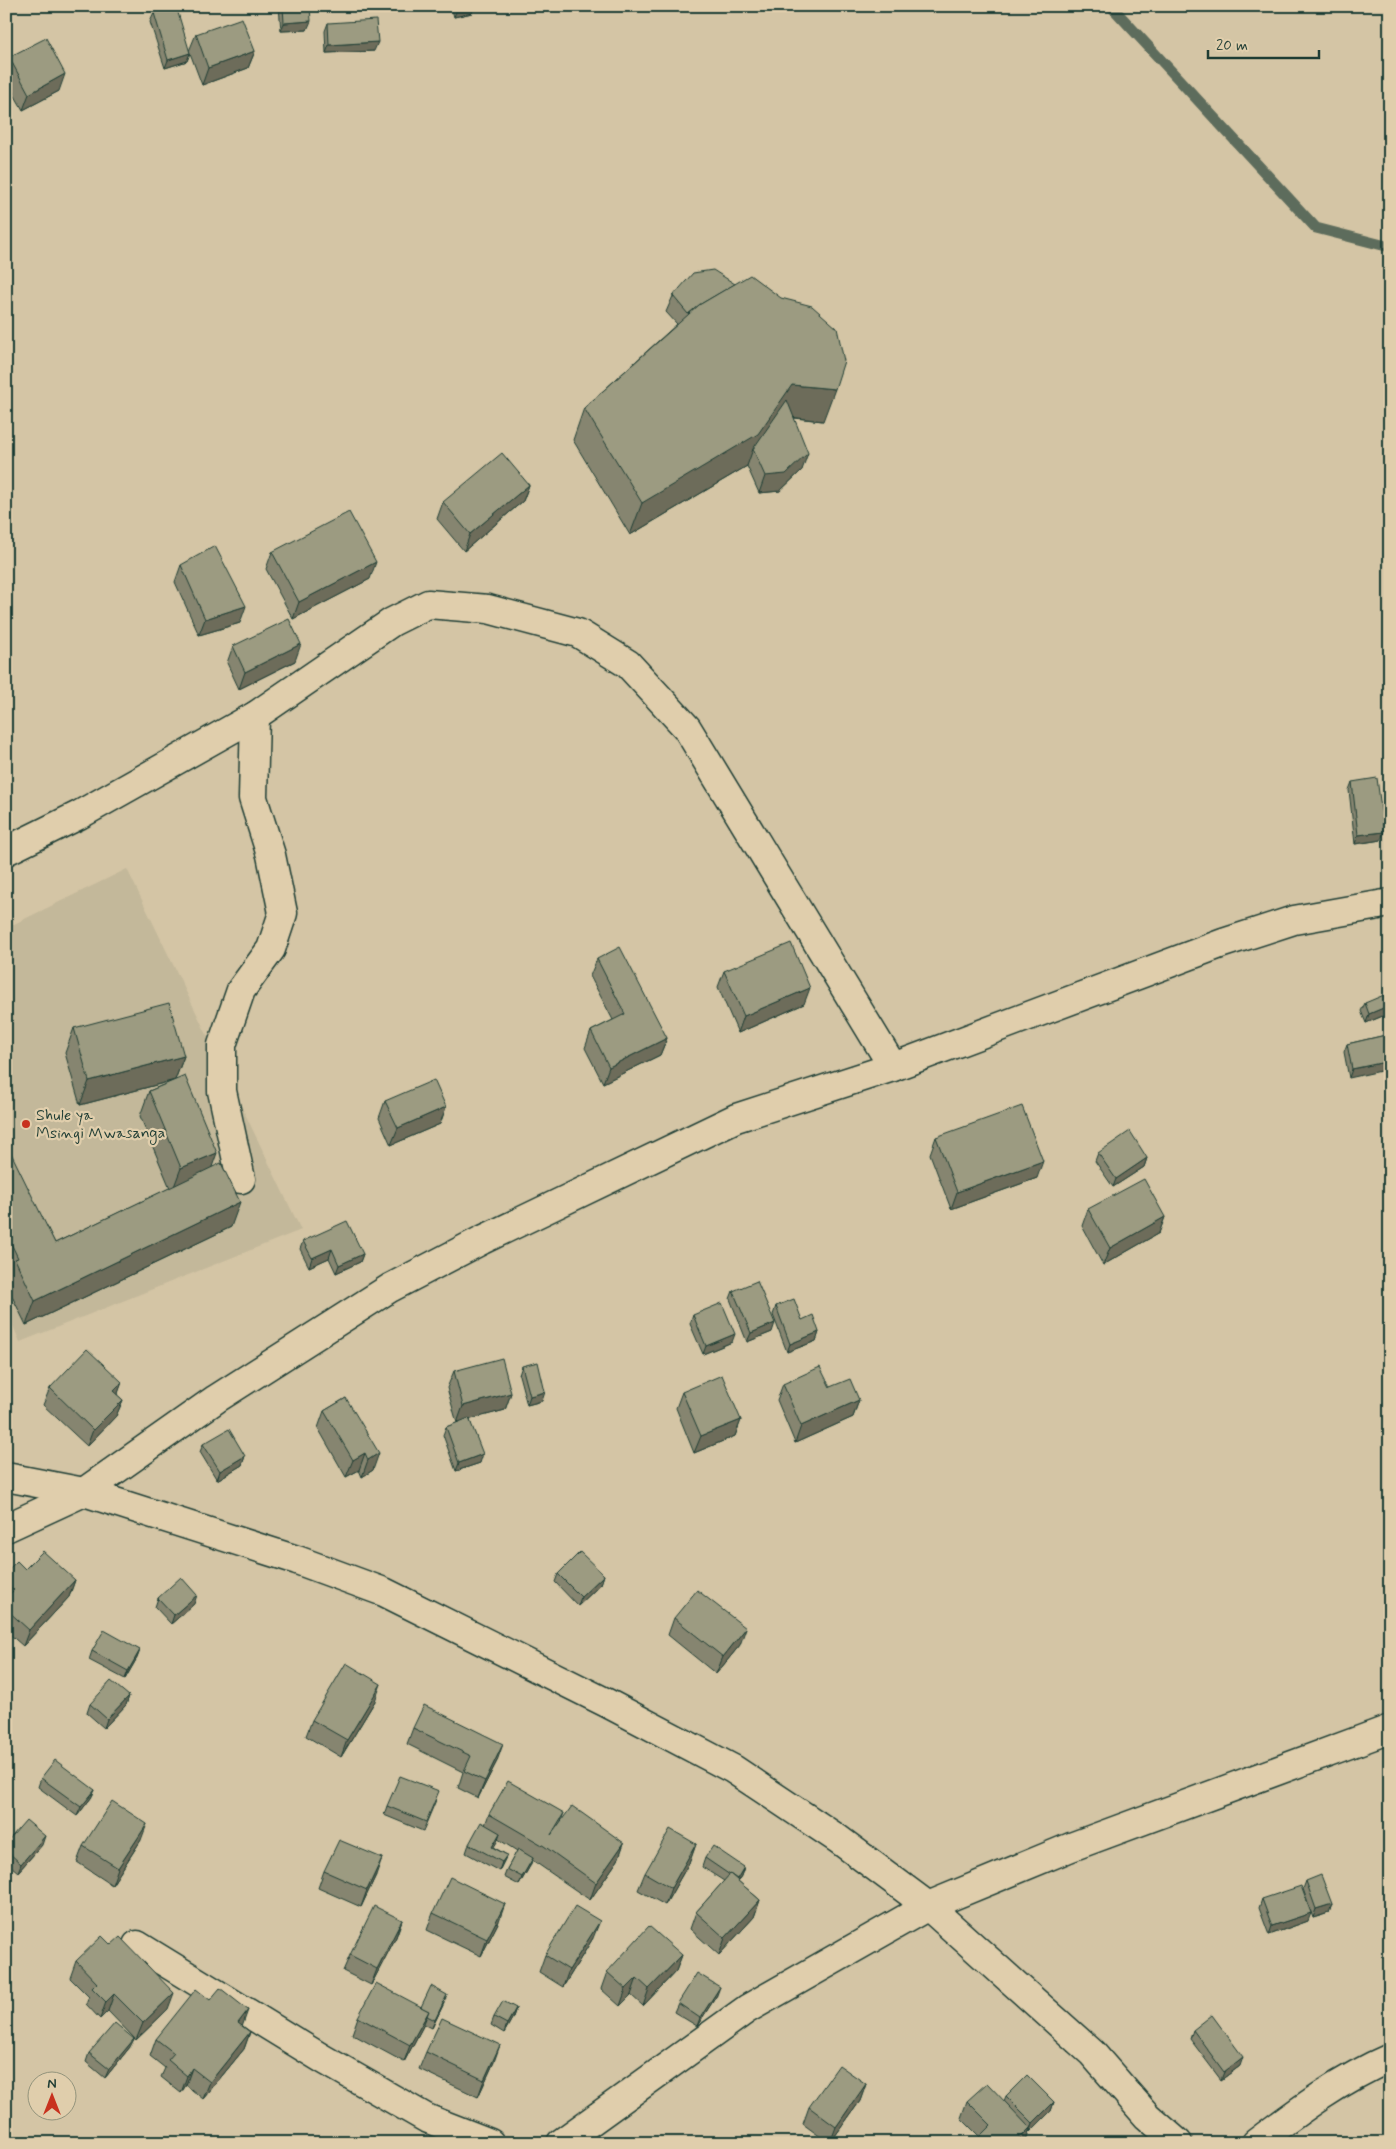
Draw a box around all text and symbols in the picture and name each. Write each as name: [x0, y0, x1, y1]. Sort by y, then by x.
scale bar: [1208, 28, 1320, 60]
text: 20 m: [1216, 36, 1248, 56]
place label: Shule ya Msingi Mwasanga: [36, 1105, 166, 1145]
marker: Shule ya Msingi Mwasanga: [20, 1118, 32, 1130]
north arrow: [28, 2072, 78, 2122]
text: N: [47, 2075, 57, 2093]

